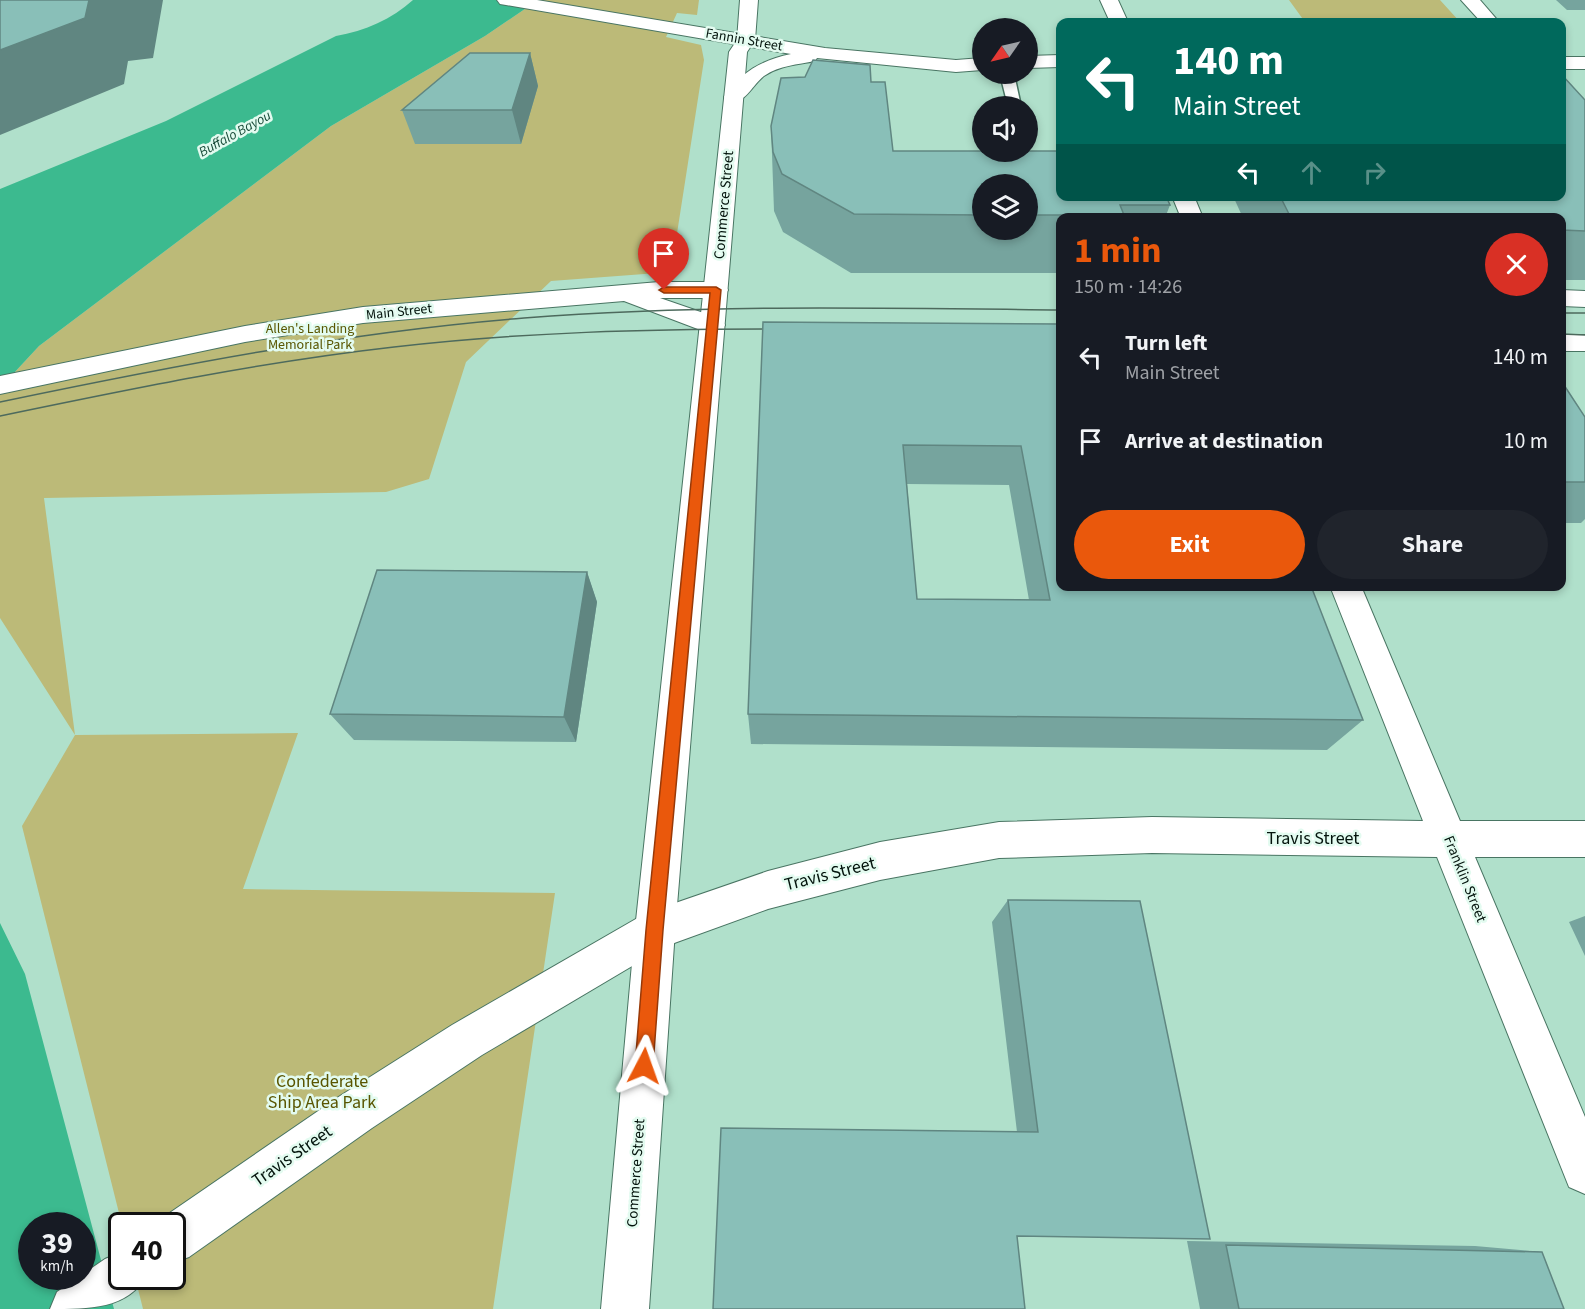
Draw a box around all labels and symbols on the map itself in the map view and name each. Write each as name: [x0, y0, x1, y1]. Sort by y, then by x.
north arrow: [972, 18, 1038, 84]
street label: Fannin Street: [704, 23, 784, 57]
water label: Buffalo Bayou: [195, 106, 275, 162]
street label: Commerce Street: [709, 150, 739, 260]
pin: [638, 228, 689, 290]
street label: Main Street: [365, 299, 433, 325]
park label: Allen's Landing Memorial Park: [266, 319, 354, 355]
street label: Travis Street: [1267, 826, 1359, 851]
street label: Franklin Street: [1438, 833, 1492, 925]
street label: Travis Street: [782, 851, 878, 897]
position arrow: [612, 1034, 676, 1098]
park label: Confederate Ship Area Park: [268, 1069, 376, 1115]
street label: Commerce Street: [622, 1118, 650, 1228]
street label: Travis Street: [247, 1119, 337, 1193]
speed limit sign: 40: [108, 1212, 186, 1290]

